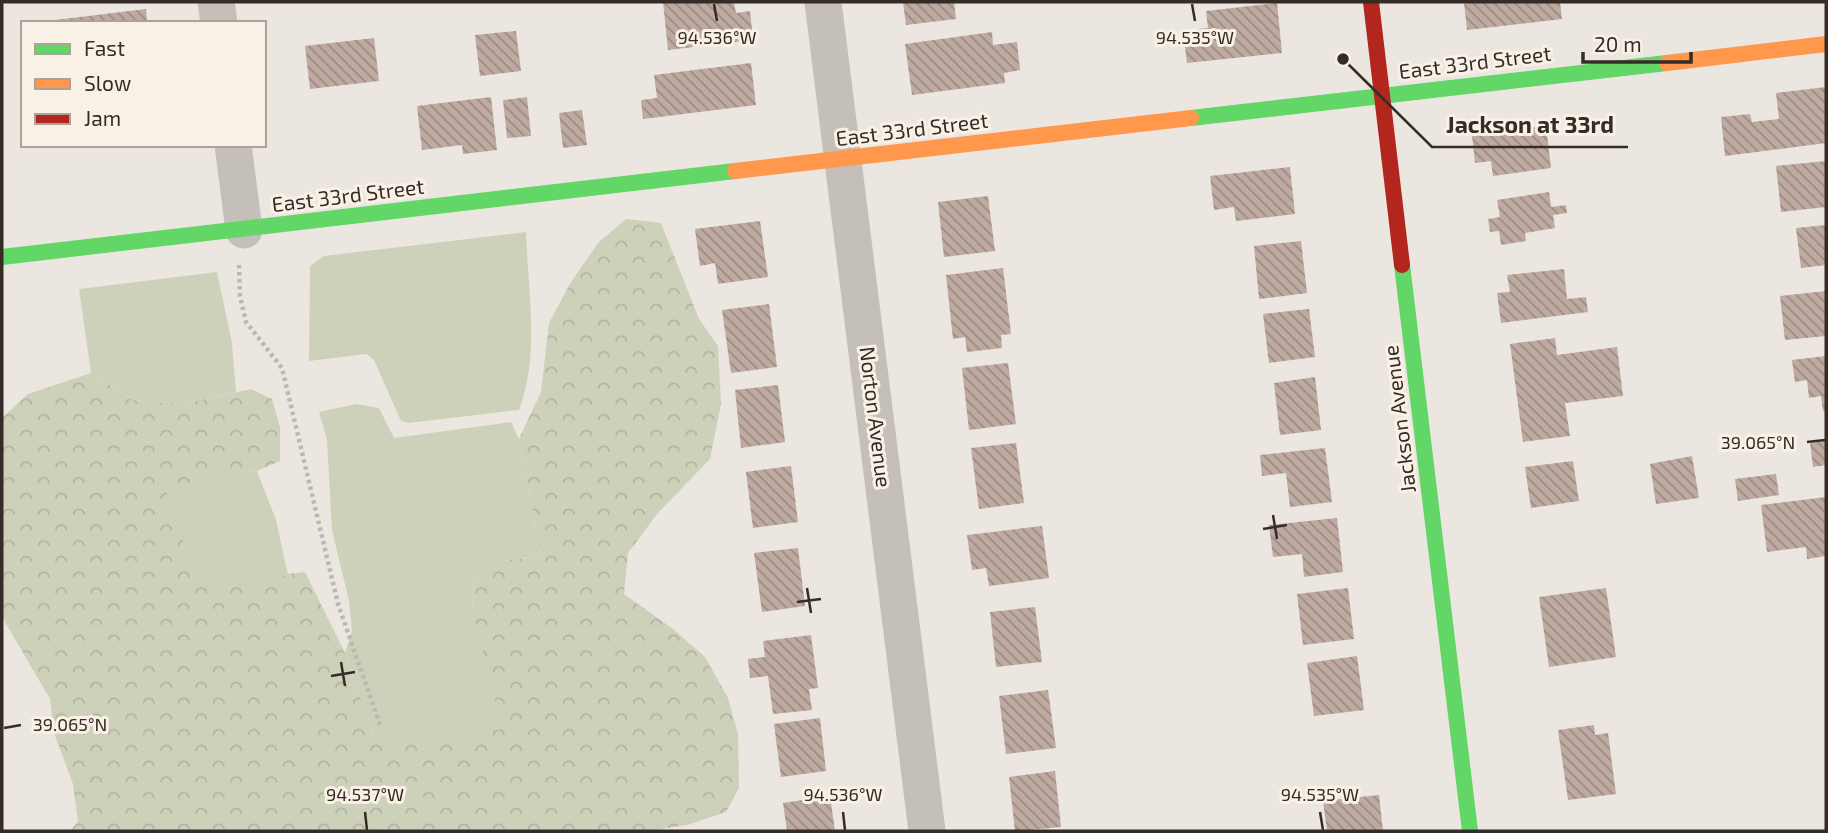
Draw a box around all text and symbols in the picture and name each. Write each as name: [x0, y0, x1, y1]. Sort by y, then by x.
legend: [21, 21, 266, 147]
scale bar: [1583, 21, 1692, 65]
text: 94.536°W: [677, 26, 757, 48]
text: 94.535°W: [1156, 26, 1234, 48]
text: 20 m: [1594, 31, 1642, 56]
text: Fast: [84, 35, 125, 60]
street label: East 33rd Street: [1397, 40, 1552, 83]
text: Slow: [84, 70, 131, 95]
callout: Jackson at 33rd: [1432, 103, 1628, 147]
text: Jam: [84, 105, 121, 130]
street label: East 33rd Street: [834, 107, 989, 150]
text: Jackson at 33rd: [1446, 110, 1614, 138]
street label: East 33rd Street: [270, 173, 425, 216]
street label: Jackson Avenue: [1377, 344, 1420, 495]
street label: Norton Avenue: [855, 345, 898, 489]
text: 39.065°N: [1721, 431, 1795, 453]
text: 39.065°N: [33, 713, 107, 735]
text: 94.537°W: [326, 783, 404, 805]
text: 94.536°W: [803, 783, 883, 805]
text: 94.535°W: [1281, 783, 1359, 805]

